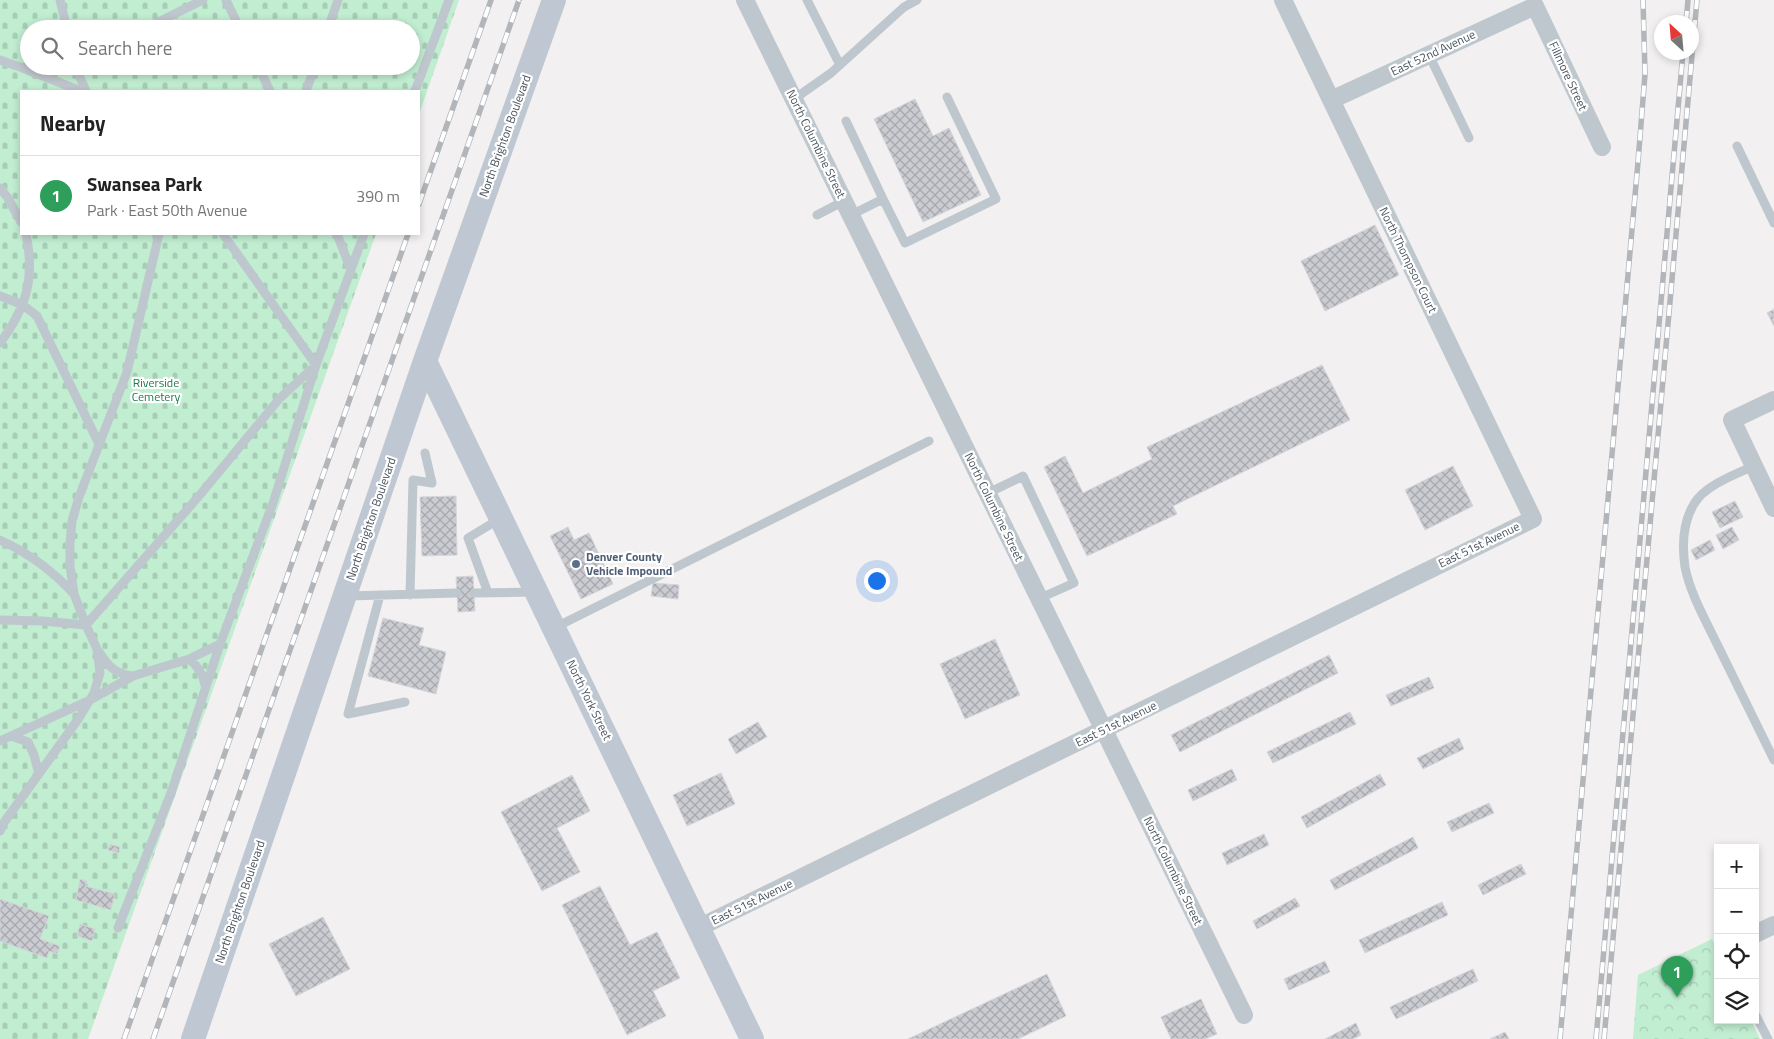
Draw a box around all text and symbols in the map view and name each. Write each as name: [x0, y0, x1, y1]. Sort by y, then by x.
north arrow: [1654, 15, 1699, 60]
search box: [20, 20, 420, 75]
street label: East 52nd Avenue: [1387, 25, 1478, 80]
text: Search here: [78, 33, 172, 62]
icon: search: [38, 34, 66, 62]
street label: Fillmore Street: [1544, 38, 1593, 114]
street label: North Brighton Boulevard: [474, 72, 536, 200]
street label: North Columbine Street: [782, 86, 851, 202]
text: Nearby: [40, 107, 105, 139]
text: Swansea Park: [87, 169, 202, 198]
text: 1: [52, 184, 60, 208]
text: 390 m: [356, 184, 400, 208]
text: Park · East 50th Avenue: [87, 198, 247, 222]
street label: North Thompson Court: [1375, 204, 1443, 317]
park label: Riverside Cemetery: [132, 373, 181, 406]
street label: North Columbine Street: [960, 449, 1029, 565]
street label: North Brighton Boulevard: [341, 455, 401, 583]
street label: East 51st Avenue: [1435, 517, 1523, 572]
place label: Denver County Vehicle Impound: [586, 547, 672, 580]
marker: Denver County Vehicle Impound: [570, 558, 582, 570]
your location: [864, 568, 890, 594]
street label: North York Street: [562, 656, 617, 744]
street label: East 51st Avenue: [1072, 696, 1160, 751]
street label: North Columbine Street: [1139, 813, 1208, 929]
street label: North Brighton Boulevard: [210, 838, 270, 966]
map controls: [1714, 844, 1759, 1024]
button: +: [1714, 844, 1759, 889]
street label: East 51st Avenue: [708, 874, 796, 929]
button: −: [1714, 889, 1759, 934]
button: locate: [1714, 934, 1759, 979]
pin: 1: [1661, 956, 1693, 997]
button: layers: [1714, 979, 1759, 1024]

